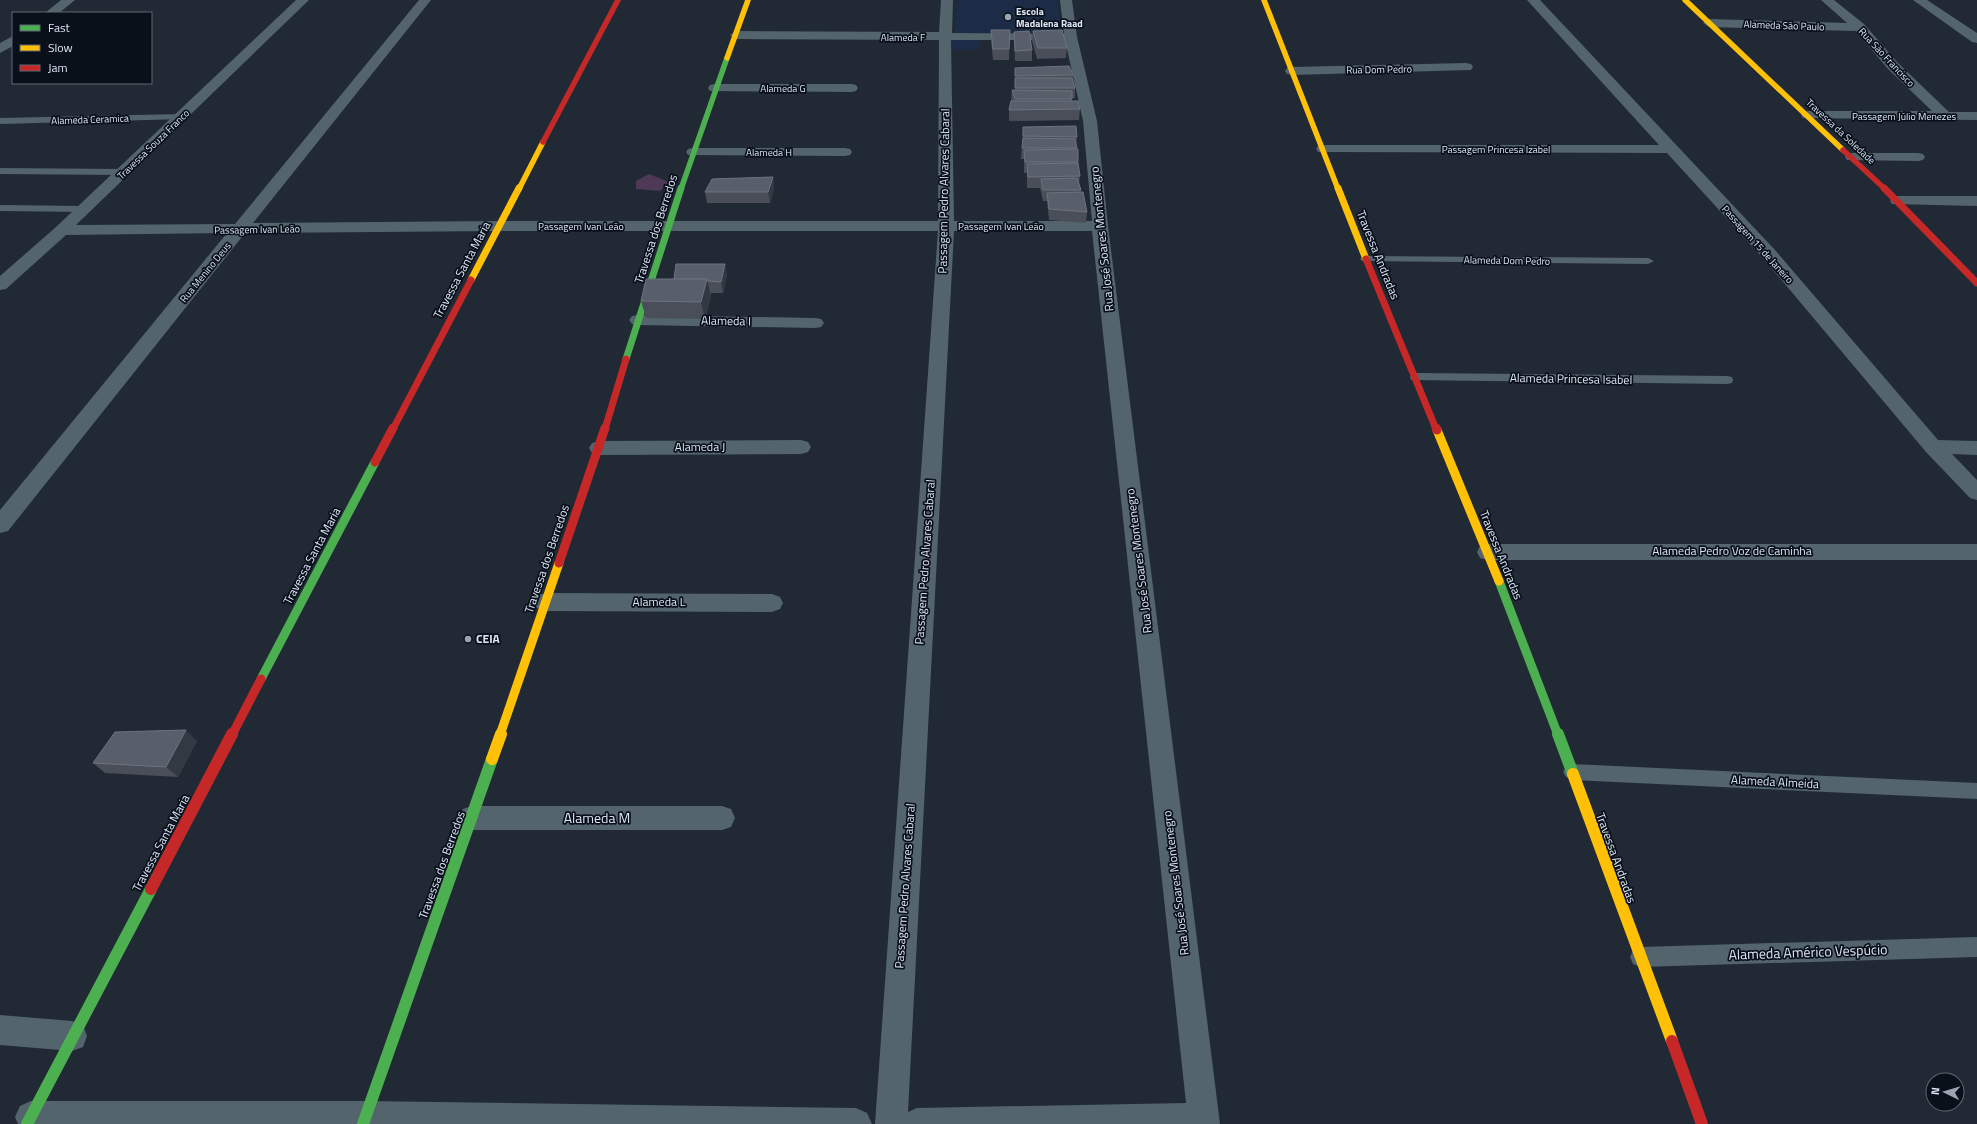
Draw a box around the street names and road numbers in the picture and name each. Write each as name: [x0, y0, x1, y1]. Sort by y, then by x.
street label: Alameda São Paulo: [1743, 17, 1825, 34]
street label: Rua São Francisco: [1855, 24, 1918, 90]
street label: Alameda F: [881, 30, 925, 45]
street label: Rua Dom Pedro: [1346, 61, 1412, 78]
street label: Alameda G: [760, 81, 806, 96]
street label: Travessa da Soledade: [1803, 95, 1879, 168]
street label: Travessa Souza Franco: [114, 106, 193, 183]
street label: Passagem Pedro Alvares Cabaral: [933, 108, 954, 274]
street label: Passagem Júlio Menezes: [1852, 109, 1956, 124]
street label: Alameda Ceramica: [51, 111, 129, 128]
street label: Passagem Princesa Izabel: [1442, 142, 1550, 157]
street label: Alameda H: [746, 145, 792, 160]
street label: Rua José Soares Montenegro: [1084, 166, 1119, 312]
street label: Travessa dos Berredos: [629, 171, 682, 286]
street label: Passagem 15 de Janeiro: [1718, 202, 1797, 287]
street label: Travessa Andradas: [1352, 207, 1405, 303]
street label: Travessa Santa Maria: [428, 218, 495, 322]
street label: Passagem Ivan Leão: [538, 219, 624, 234]
street label: Passagem Ivan Leão: [958, 219, 1044, 234]
street label: Passagem Ivan Leão: [214, 221, 300, 238]
street label: Rua Menino Deus: [176, 239, 235, 306]
street label: Alameda Dom Pedro: [1464, 252, 1550, 269]
street label: Alameda I: [701, 311, 751, 330]
street label: Alameda Princesa Isabel: [1510, 368, 1632, 389]
street label: Alameda J: [675, 437, 725, 456]
street label: Passagem Pedro Alvares Cabaral: [909, 479, 940, 645]
street label: Rua José Soares Montenegro: [1120, 488, 1157, 635]
street label: Travessa dos Berredos: [519, 502, 574, 616]
street label: Travessa Santa Maria: [278, 504, 345, 608]
street label: Travessa Andradas: [1475, 507, 1528, 603]
street label: Alameda Pedro Voz de Caminha: [1652, 541, 1812, 560]
street label: Alameda L: [633, 592, 686, 611]
street label: Alameda Almeida: [1731, 770, 1819, 793]
street label: Travessa Santa Maria: [127, 791, 194, 895]
street label: Passagem Pedro Alvares Cabaral: [889, 803, 920, 969]
street label: Alameda M: [564, 807, 630, 828]
street label: Travessa dos Berredos: [413, 808, 470, 922]
street label: Rua José Soares Montenegro: [1157, 810, 1194, 957]
street label: Travessa Andradas: [1591, 810, 1642, 906]
street label: Alameda Américo Vespúcio: [1728, 938, 1888, 965]

